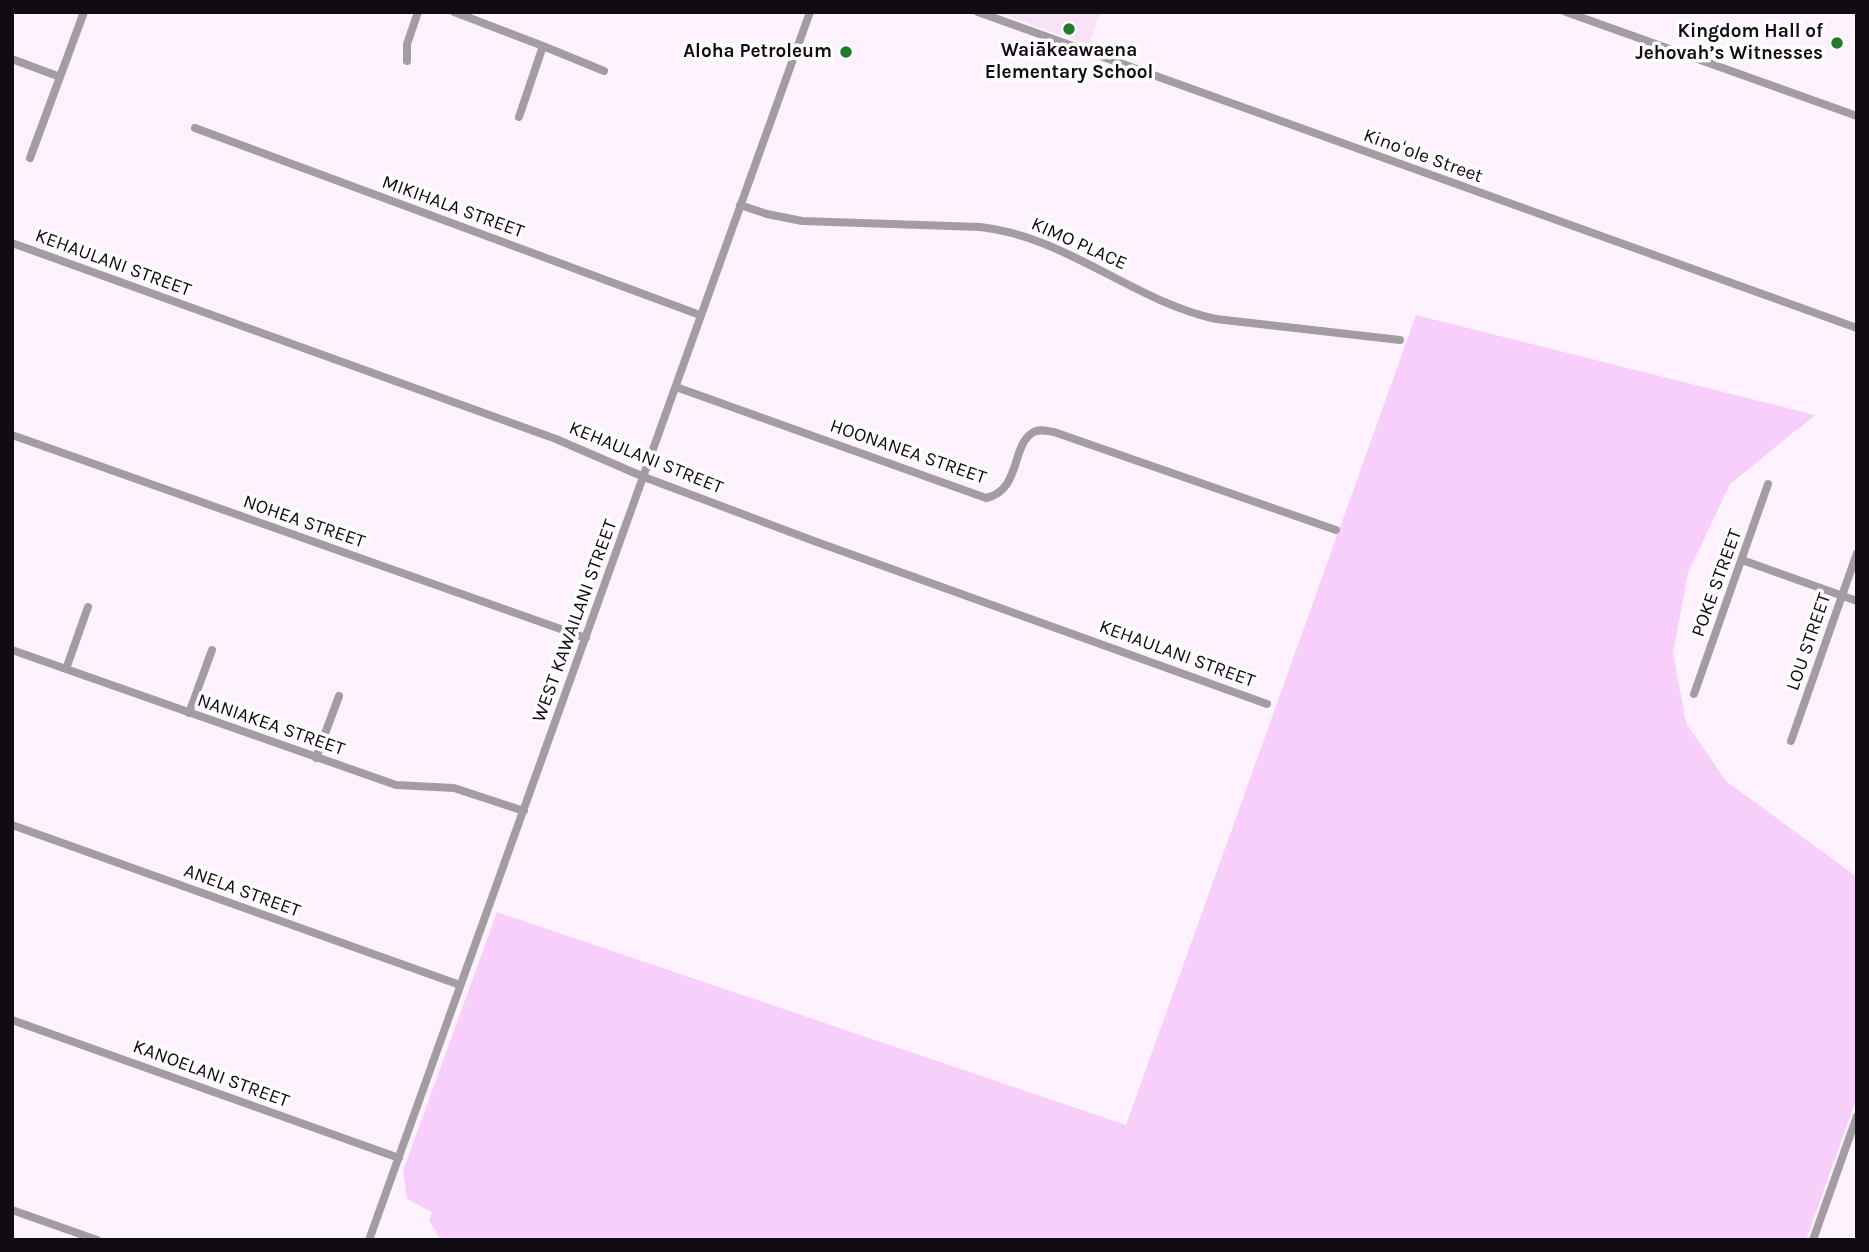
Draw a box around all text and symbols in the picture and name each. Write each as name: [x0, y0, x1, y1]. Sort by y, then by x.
marker: Waiākeawaena Elementary School: [1061, 21, 1077, 37]
place label: Kingdom Hall of Jehovah’s Witnesses: [1635, 21, 1823, 65]
marker: Kingdom Hall of Jehovah’s Witnesses: [1829, 35, 1845, 51]
place label: Waiākeawaena Elementary School: [985, 40, 1153, 84]
place label: Aloha Petroleum: [683, 41, 832, 63]
marker: Aloha Petroleum: [838, 44, 854, 60]
street label: Kinoʻole Street: [1360, 124, 1486, 188]
street label: MIKIHALA STREET: [379, 171, 527, 243]
street label: KIMO PLACE: [1028, 213, 1130, 275]
street label: KEHAULANI STREET: [32, 224, 194, 302]
street label: HOONANEA STREET: [827, 415, 989, 489]
street label: KEHAULANI STREET: [566, 417, 726, 499]
street label: NOHEA STREET: [240, 490, 368, 554]
street label: WEST KAWAILANI STREET: [528, 517, 622, 725]
street label: POKE STREET: [1687, 526, 1747, 640]
street label: LOU STREET: [1782, 590, 1836, 694]
street label: KEHAULANI STREET: [1096, 615, 1258, 693]
street label: NANIAKEA STREET: [194, 689, 348, 761]
street label: ANELA STREET: [181, 859, 303, 923]
street label: KANOELANI STREET: [130, 1035, 292, 1113]

